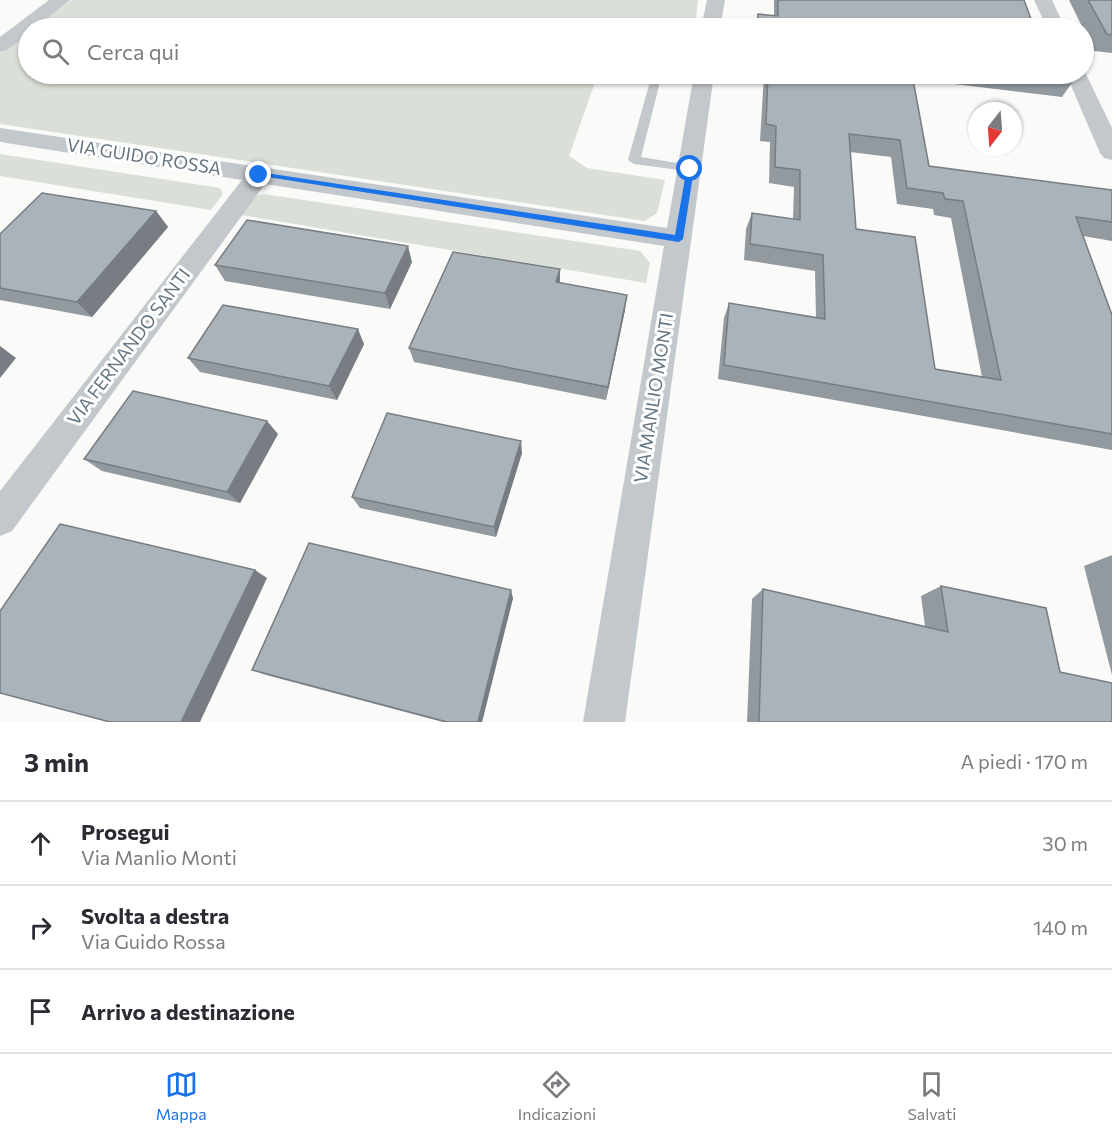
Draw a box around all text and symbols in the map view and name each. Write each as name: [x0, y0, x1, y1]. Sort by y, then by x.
search box: [18, 18, 1094, 84]
icon: search: [39, 35, 72, 68]
text: Cerca qui: [87, 38, 179, 65]
north arrow: [968, 102, 1022, 156]
street label: VIA GUIDO ROSSA: [65, 133, 223, 179]
route start: [676, 155, 702, 181]
route end: [245, 161, 271, 187]
street label: VIA FERNANDO SANTI: [62, 264, 194, 429]
street label: VIA MANLIO MONTI: [629, 311, 677, 484]
text: 3 min: [24, 746, 89, 777]
text: A piedi · 170 m: [960, 749, 1088, 773]
text: Prosegui: [81, 818, 170, 845]
icon: ahead: [24, 827, 57, 860]
text: 30 m: [1042, 831, 1088, 855]
text: Via Manlio Monti: [81, 845, 237, 869]
text: Svolta a destra: [81, 902, 229, 929]
icon: right: [24, 911, 57, 944]
text: 140 m: [1033, 915, 1088, 939]
text: Via Guido Rossa: [81, 929, 226, 953]
icon: arrive: [24, 995, 57, 1028]
text: Arrivo a destinazione: [81, 998, 295, 1025]
tab: Mappa: [156, 1068, 207, 1123]
tab: Indicazioni: [518, 1068, 596, 1123]
tab: Salvati: [907, 1068, 956, 1123]

